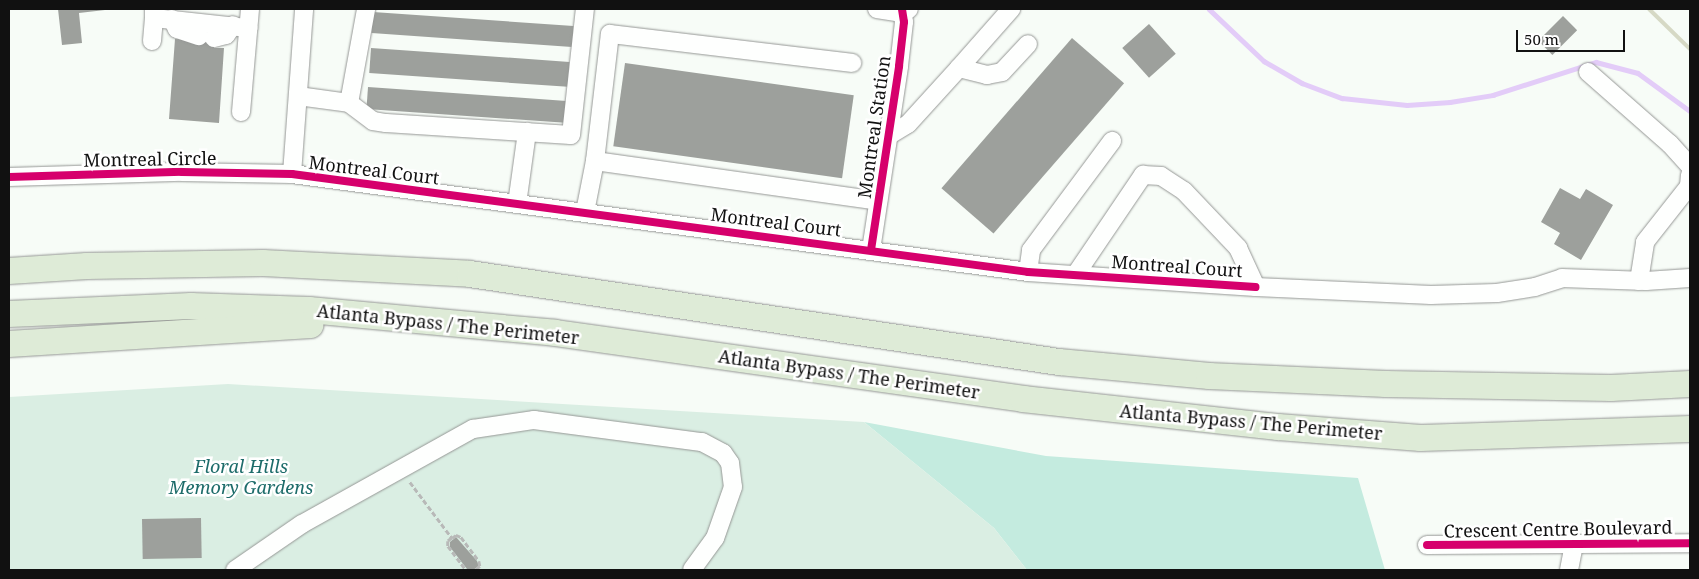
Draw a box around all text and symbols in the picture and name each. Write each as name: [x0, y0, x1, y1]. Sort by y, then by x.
scale bar: [1519, 20, 1628, 52]
text: 50 m: [1524, 29, 1559, 49]
street label: Montreal Station: [853, 54, 895, 200]
street label: Montreal Circle: [83, 147, 217, 171]
street label: Montreal Court: [307, 151, 441, 189]
street label: Montreal Court: [709, 203, 843, 241]
street label: Montreal Court: [1111, 251, 1243, 281]
street label: Atlanta Bypass / The Perimeter: [316, 299, 580, 349]
street label: Atlanta Bypass / The Perimeter: [717, 345, 981, 403]
street label: Atlanta Bypass / The Perimeter: [1119, 400, 1383, 444]
park label: Floral Hills Memory Gardens: [169, 456, 313, 498]
street label: Crescent Centre Boulevard: [1443, 516, 1673, 542]

